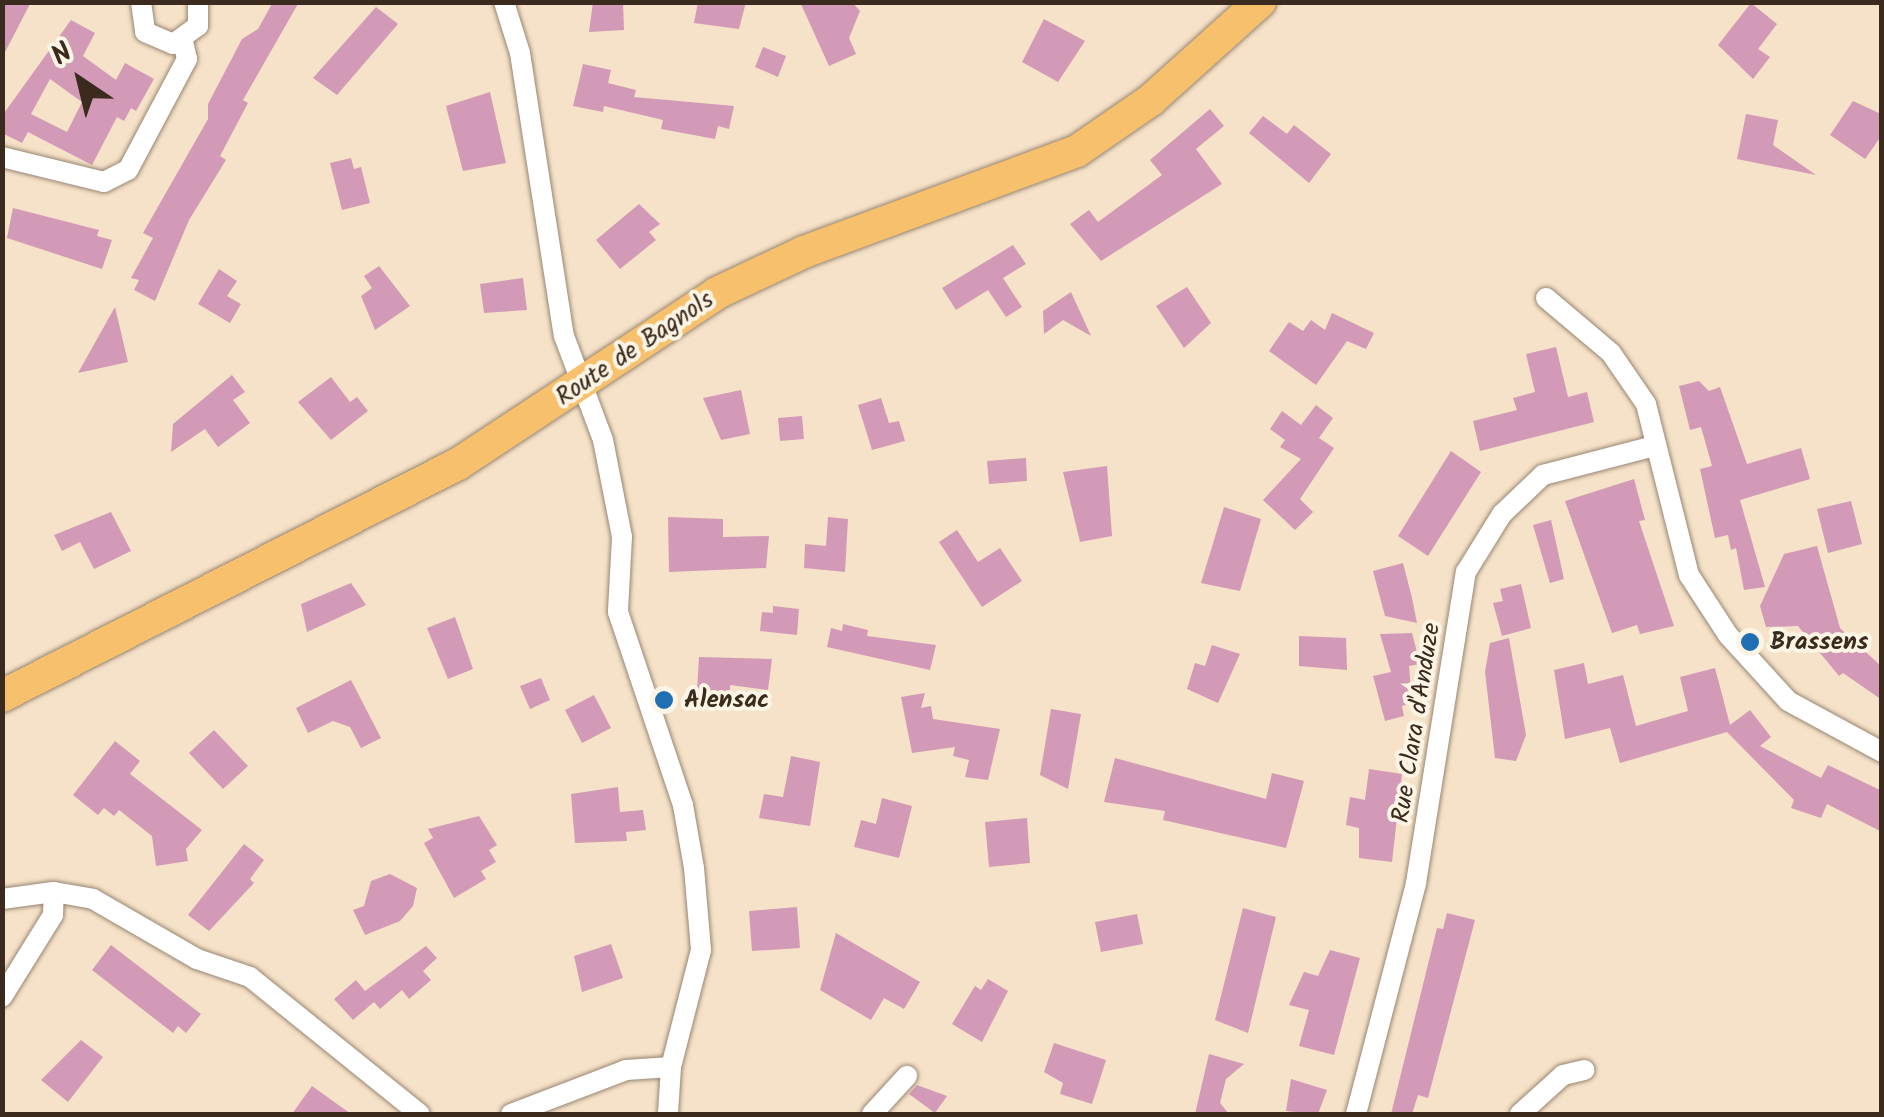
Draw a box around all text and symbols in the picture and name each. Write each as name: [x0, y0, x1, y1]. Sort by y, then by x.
north arrow: [30, 30, 130, 130]
text: N: [42, 32, 83, 79]
street label: Route de Bagnols: [551, 285, 719, 413]
street label: Rue Clara d'Anduze: [1386, 621, 1448, 825]
place label: Brassens: [1770, 627, 1868, 657]
marker: Brassens: [1739, 631, 1761, 653]
place label: Alensac: [684, 685, 769, 715]
marker: Alensac: [653, 689, 675, 711]

